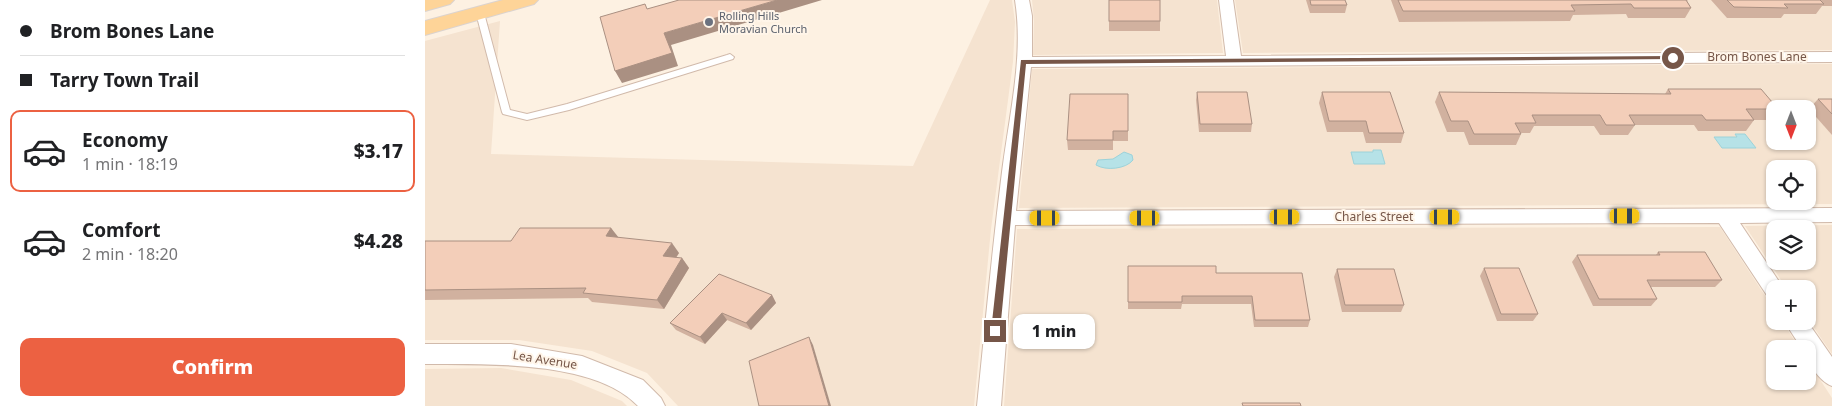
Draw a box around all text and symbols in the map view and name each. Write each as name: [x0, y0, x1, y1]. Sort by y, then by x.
place label: Rolling Hills Moravian Church: [719, 8, 807, 36]
marker: Rolling Hills Moravian Church: [703, 16, 715, 28]
text: Brom Bones Lane: [50, 18, 214, 44]
route start: [1662, 47, 1684, 69]
street label: Brom Bones Lane: [1707, 48, 1807, 65]
text: Tarry Town Trail: [50, 67, 199, 93]
north arrow: [1766, 100, 1816, 150]
map controls: [1766, 100, 1816, 390]
text: Economy: [82, 127, 168, 153]
icon: car: [22, 129, 67, 174]
text: $3.17: [354, 138, 403, 164]
text: 1 min · 18:19: [82, 153, 178, 175]
button: locate: [1766, 160, 1816, 210]
street label: Charles Street: [1335, 208, 1414, 225]
car: [1610, 209, 1640, 224]
car: [1270, 210, 1300, 225]
car: [1430, 210, 1460, 225]
car: [1030, 211, 1060, 226]
car: [1130, 211, 1160, 226]
text: Comfort: [82, 217, 161, 243]
icon: car: [22, 219, 67, 264]
button: layers: [1766, 220, 1816, 270]
text: $4.28: [354, 228, 403, 254]
text: 2 min · 18:20: [82, 243, 178, 265]
button: +: [1766, 280, 1816, 330]
callout: 1 min: [1013, 314, 1095, 348]
route end: [984, 320, 1006, 342]
text: 1 min: [1032, 320, 1076, 342]
button: Confirm: [20, 338, 405, 396]
button: −: [1766, 340, 1816, 390]
street label: Lea Avenue: [512, 346, 579, 373]

